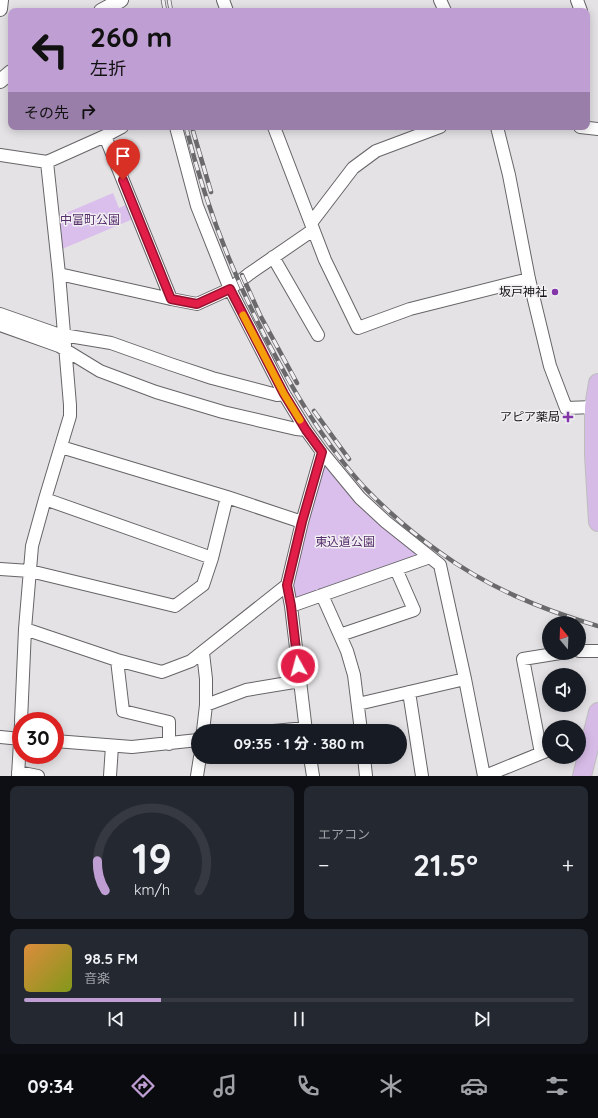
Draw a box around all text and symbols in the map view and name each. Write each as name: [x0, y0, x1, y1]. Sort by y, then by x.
text: 260 m: [90, 19, 172, 54]
icon: left: [24, 24, 76, 76]
text: 左折: [90, 57, 126, 80]
icon: right: [77, 100, 99, 122]
text: その先: [24, 103, 69, 122]
pin: [106, 139, 140, 180]
icon: arrive: [112, 145, 134, 167]
park label: 中富町公園: [60, 212, 120, 227]
place label: 坂戸神社: [499, 284, 547, 299]
marker: 坂戸神社: [550, 287, 560, 297]
place label: アピア薬局: [500, 409, 560, 424]
marker: アピア薬局: [563, 412, 573, 422]
park label: 東込道公園: [315, 534, 375, 549]
north arrow: [542, 616, 586, 660]
map controls: [542, 616, 586, 764]
position arrow: [277, 645, 319, 687]
button: sound: [542, 668, 586, 712]
speed limit sign: 30: [12, 712, 64, 764]
button: search: [542, 720, 586, 764]
text: 09:35 · 1 分 · 380 m: [234, 734, 364, 753]
text: エアコン: [318, 826, 370, 842]
text: 19: [132, 831, 172, 883]
text: 21.5°: [413, 846, 478, 884]
text: −: [318, 851, 329, 879]
text: +: [562, 851, 574, 879]
text: km/h: [134, 880, 170, 898]
text: 98.5 FM: [84, 949, 138, 968]
text: 音楽: [84, 970, 110, 986]
icon: previous: [105, 1008, 127, 1030]
icon: pause: [288, 1008, 310, 1030]
icon: next: [471, 1008, 493, 1030]
icon: directions: [129, 1072, 157, 1100]
icon: music: [211, 1072, 239, 1100]
icon: phone: [294, 1072, 322, 1100]
icon: climate: [377, 1072, 405, 1100]
icon: car: [460, 1072, 488, 1100]
icon: filters: [543, 1072, 571, 1100]
text: 09:34: [27, 1075, 74, 1098]

